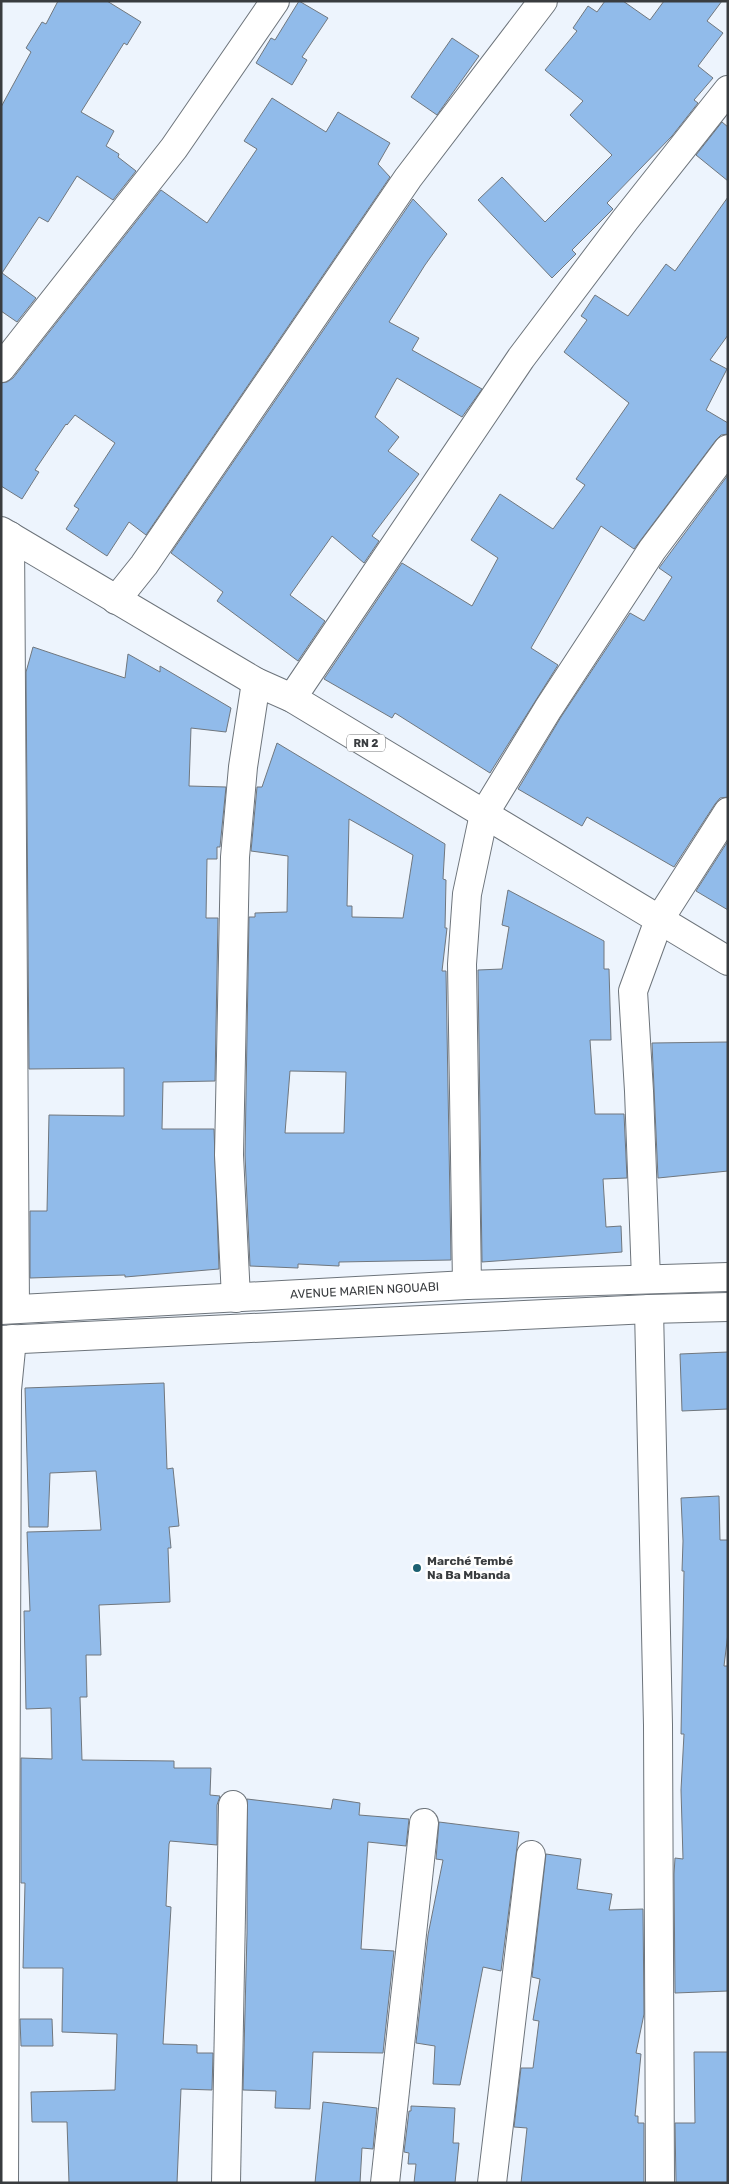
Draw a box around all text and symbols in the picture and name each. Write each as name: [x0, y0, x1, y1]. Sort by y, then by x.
road number: RN 2: [347, 734, 385, 751]
street label: AVENUE MARIEN NGOUABI: [290, 1280, 439, 1301]
place label: Marché Tembé Na Ba Mbanda: [427, 1554, 513, 1582]
marker: Marché Tembé Na Ba Mbanda: [411, 1562, 423, 1574]

